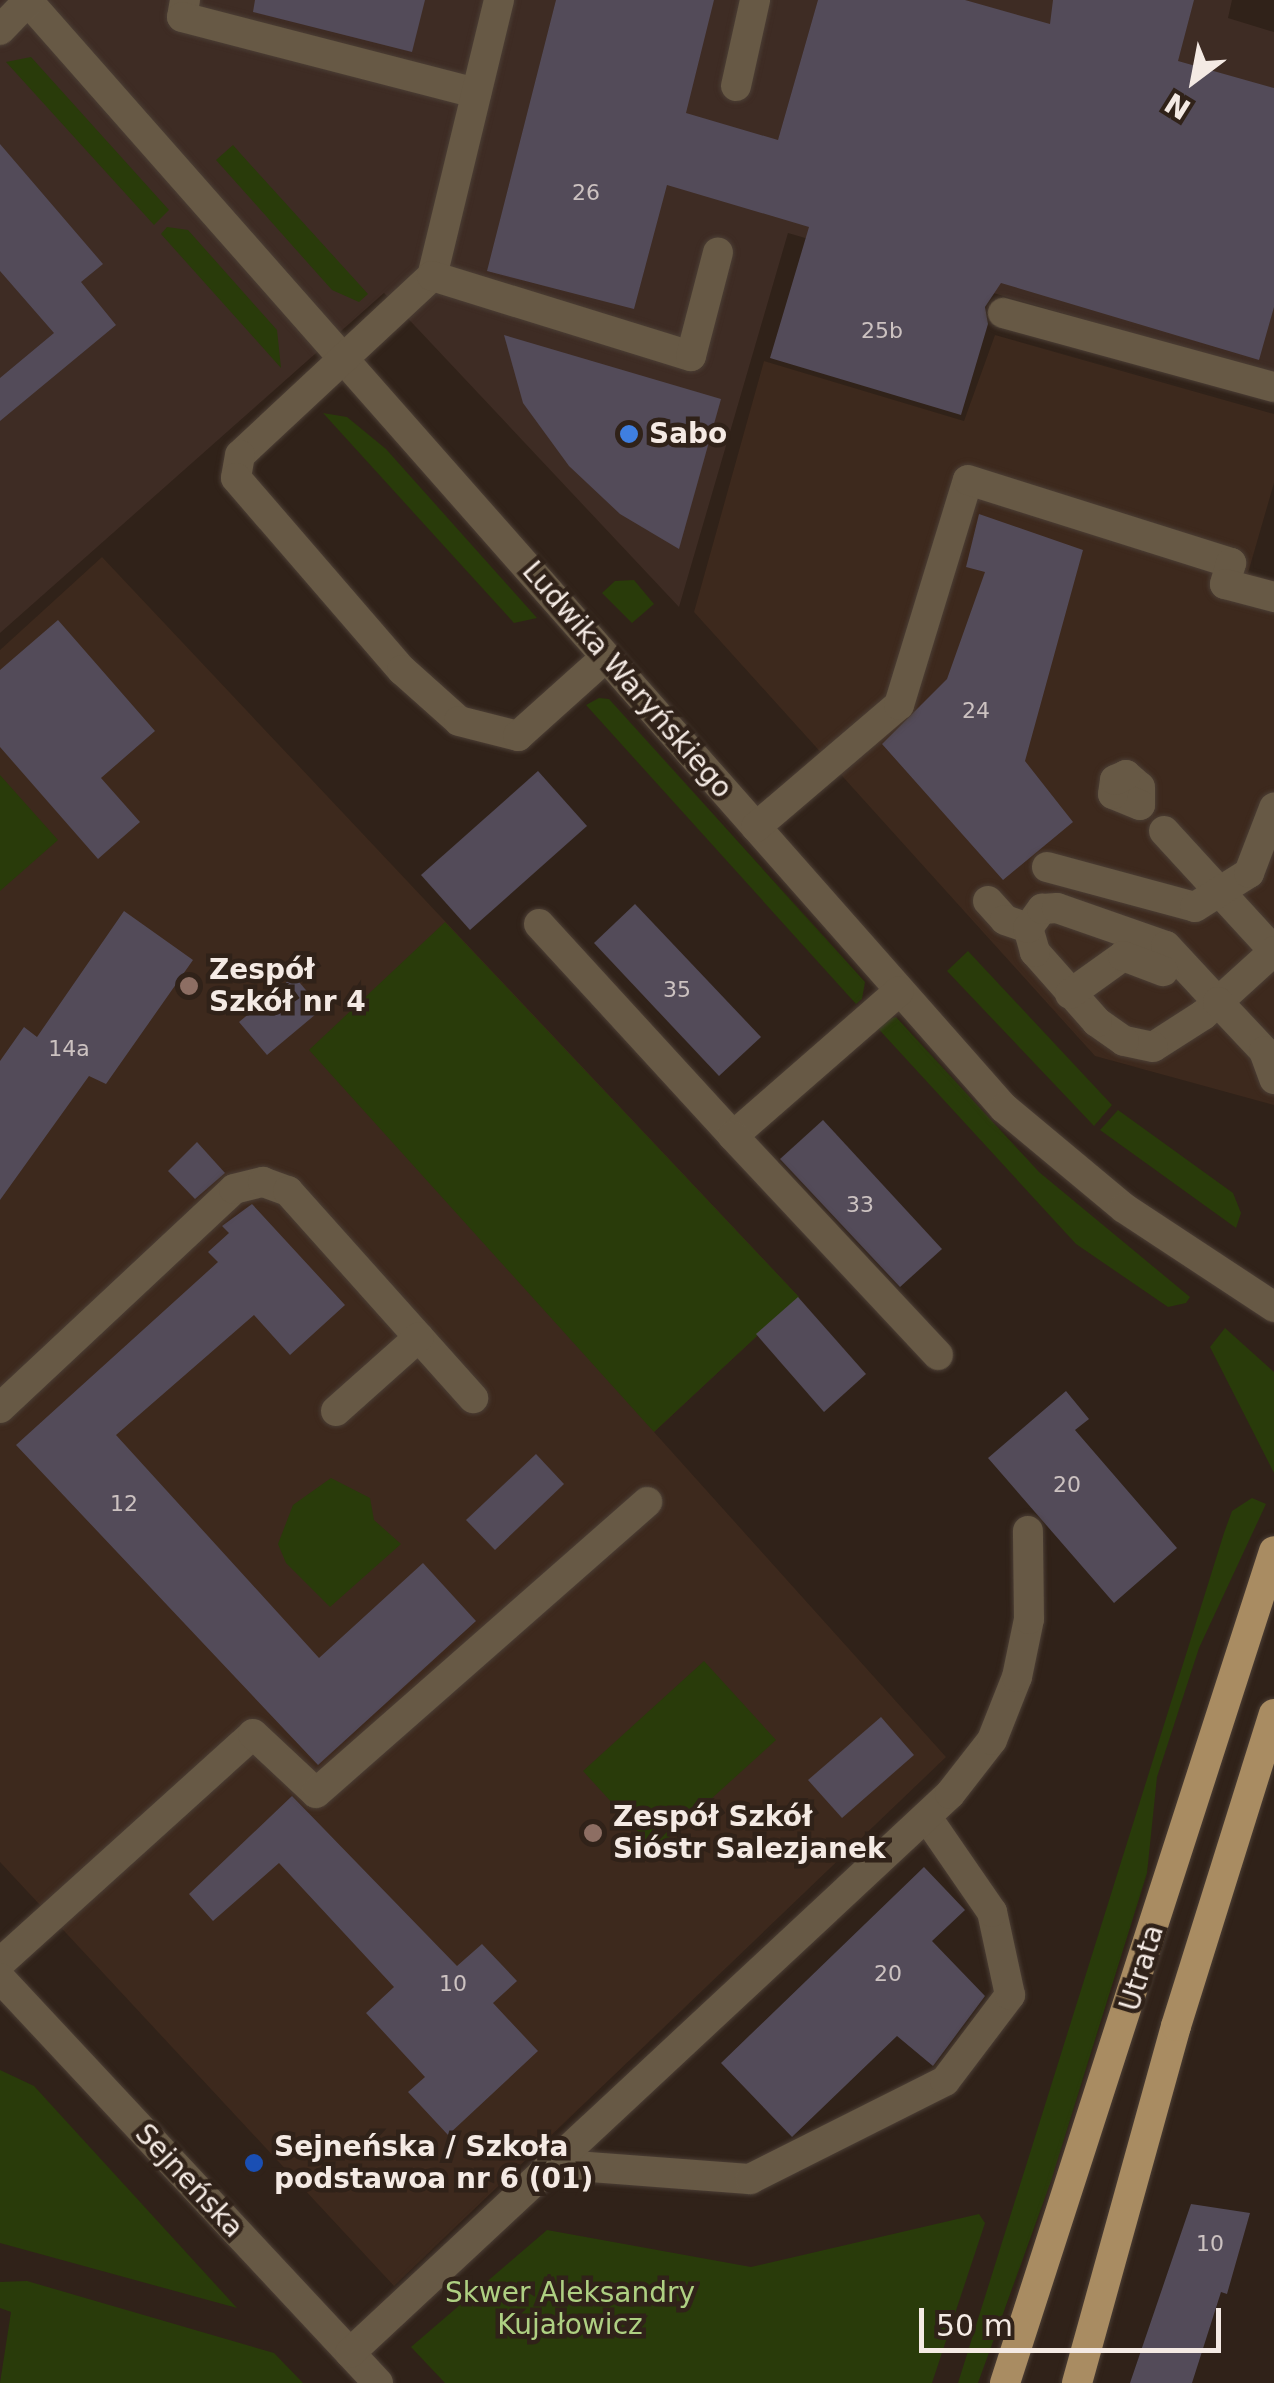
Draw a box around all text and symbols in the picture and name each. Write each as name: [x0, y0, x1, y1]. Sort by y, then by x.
north arrow: [1144, 30, 1244, 130]
text: N: [1159, 86, 1197, 126]
house number: 26: [572, 180, 600, 206]
house number: 25b: [861, 318, 903, 344]
place label: Sabo: [649, 417, 727, 451]
marker: Sabo: [618, 423, 640, 445]
street label: Ludwika Waryńskiego: [515, 555, 739, 805]
house number: 24: [962, 698, 990, 724]
place label: Zespół Szkół nr 4: [209, 953, 366, 1019]
marker: Zespół Szkół nr 4: [178, 975, 200, 997]
house number: 35: [663, 977, 691, 1003]
house number: 14a: [48, 1036, 90, 1062]
house number: 33: [846, 1192, 874, 1218]
house number: 20: [1053, 1472, 1081, 1498]
house number: 12: [110, 1491, 138, 1517]
place label: Zespół Szkół Sióstr Salezjanek: [613, 1800, 886, 1866]
marker: Zespół Szkół Sióstr Salezjanek: [582, 1822, 604, 1844]
street label: Utrata: [1113, 1921, 1171, 2015]
house number: 20: [874, 1961, 902, 1987]
house number: 10: [439, 1971, 467, 1997]
street label: Sejneńska: [128, 2117, 250, 2245]
place label: Sejneńska / Szkoła podstawoa nr 6 (01): [274, 2130, 593, 2196]
marker: Sejneńska / Szkoła podstawoa nr 6 (01): [243, 2152, 265, 2174]
house number: 10: [1196, 2231, 1224, 2257]
park label: Skwer Aleksandry Kujałowicz: [445, 2276, 695, 2342]
scale bar: [924, 2288, 1226, 2350]
text: 50 m: [936, 2308, 1013, 2343]

